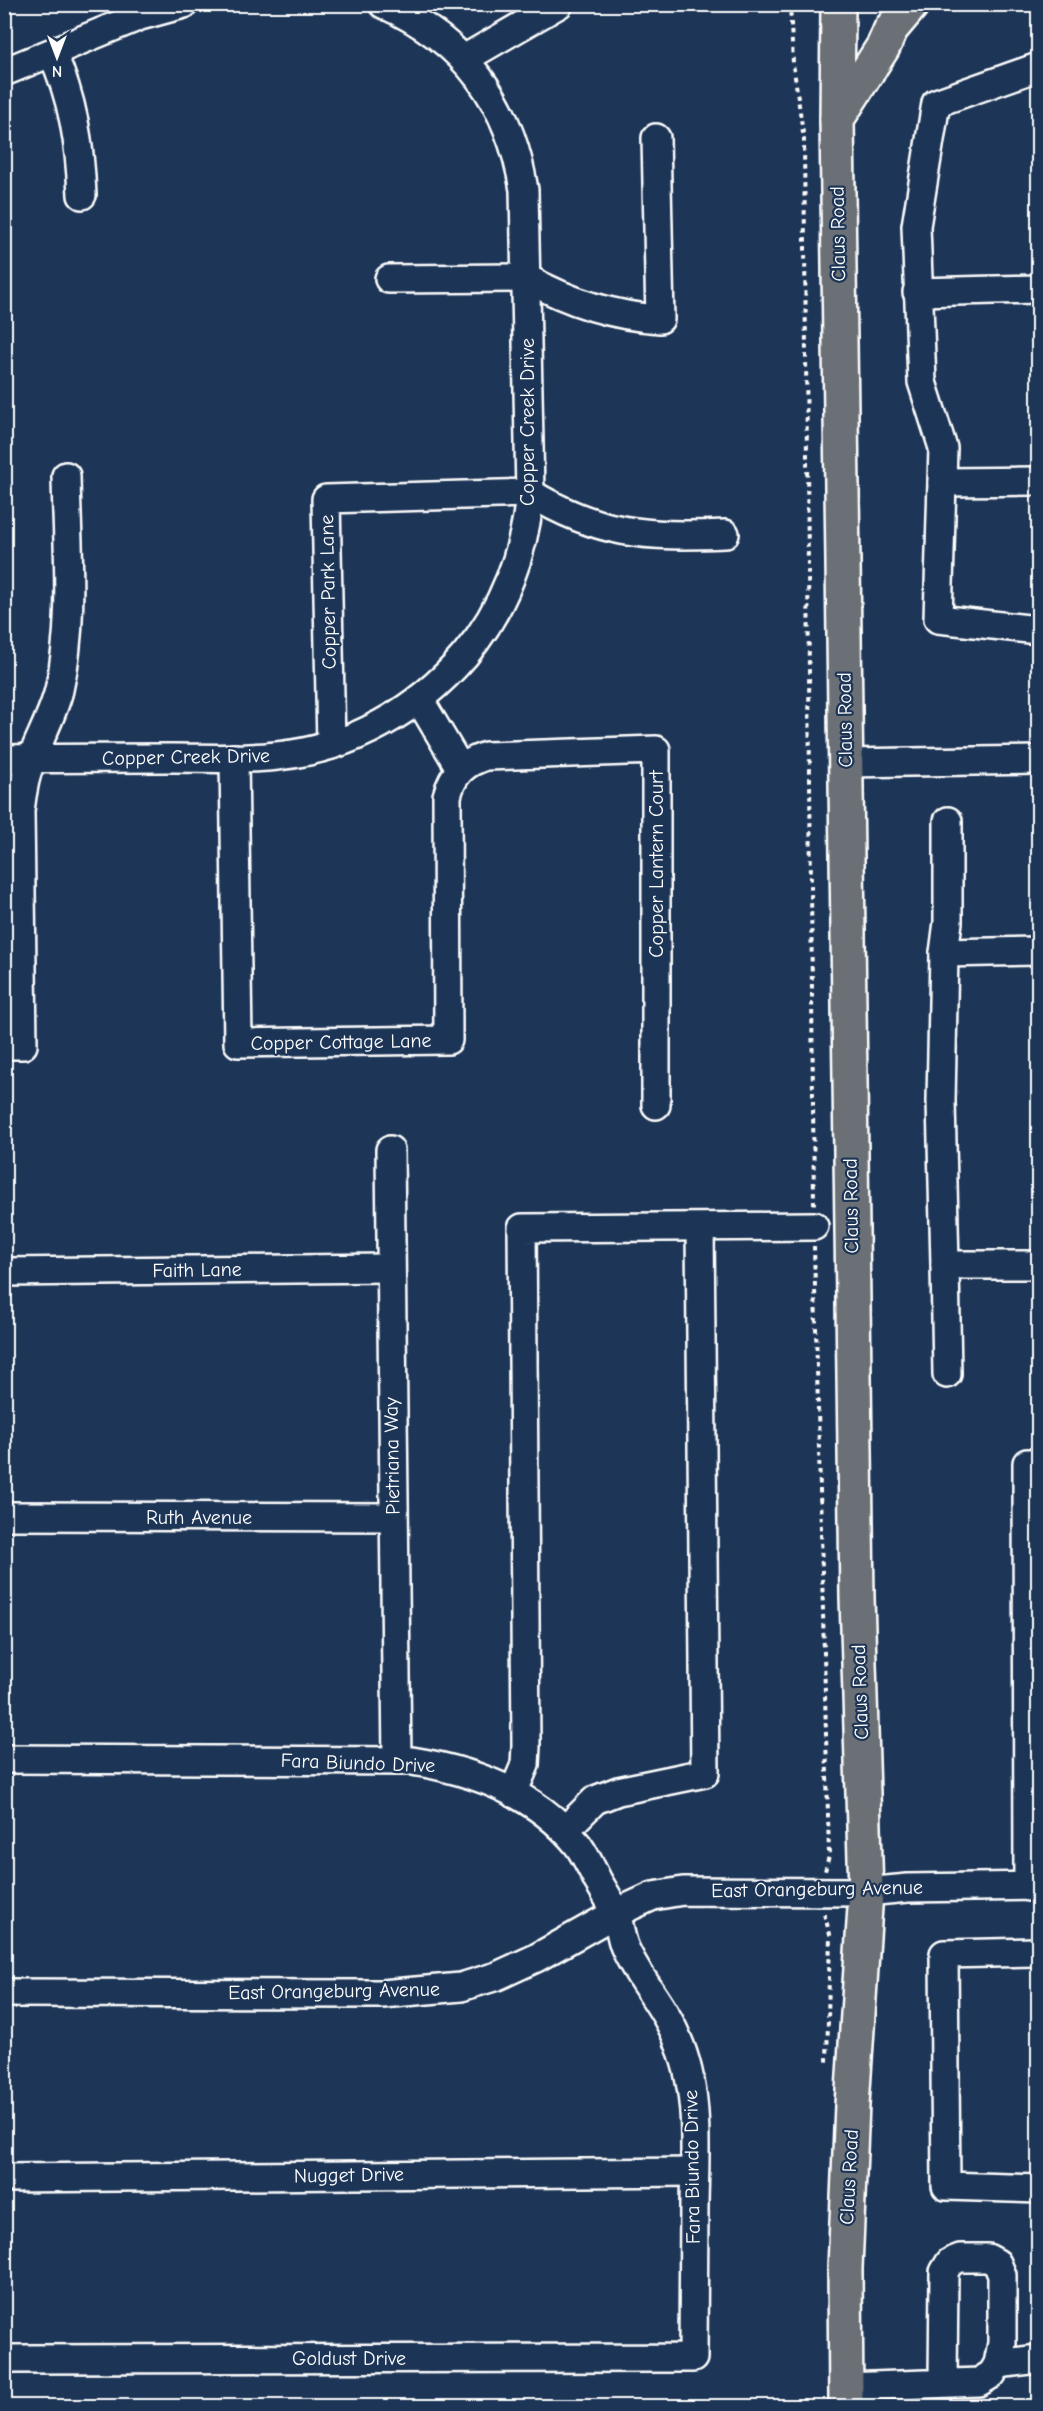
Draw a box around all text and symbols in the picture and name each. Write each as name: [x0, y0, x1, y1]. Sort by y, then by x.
north arrow: [27, 27, 87, 87]
text: N: [52, 62, 62, 80]
street label: Claus Road: [826, 186, 850, 282]
street label: Copper Creek Drive: [516, 338, 539, 506]
street label: Copper Park Lane: [315, 514, 341, 670]
street label: Claus Road: [833, 672, 857, 768]
street label: Copper Creek Drive: [102, 744, 270, 770]
street label: Copper Lantern Court: [645, 769, 668, 958]
street label: Copper Cottage Lane: [250, 1029, 432, 1055]
street label: Claus Road: [839, 1158, 863, 1254]
street label: Faith Lane: [152, 1258, 242, 1282]
street label: Pietriana Way: [379, 1397, 405, 1515]
street label: Ruth Avenue: [146, 1506, 252, 1529]
street label: Claus Road: [847, 1644, 873, 1740]
street label: Fara Biundo Drive: [280, 1749, 436, 1777]
street label: East Orangeburg Avenue: [711, 1876, 923, 1902]
street label: East Orangeburg Avenue: [228, 1978, 440, 2004]
street label: Fara Biundo Drive: [679, 2090, 705, 2244]
street label: Claus Road: [835, 2129, 863, 2225]
street label: Nugget Drive: [294, 2163, 404, 2187]
street label: Goldust Drive: [292, 2347, 406, 2370]

